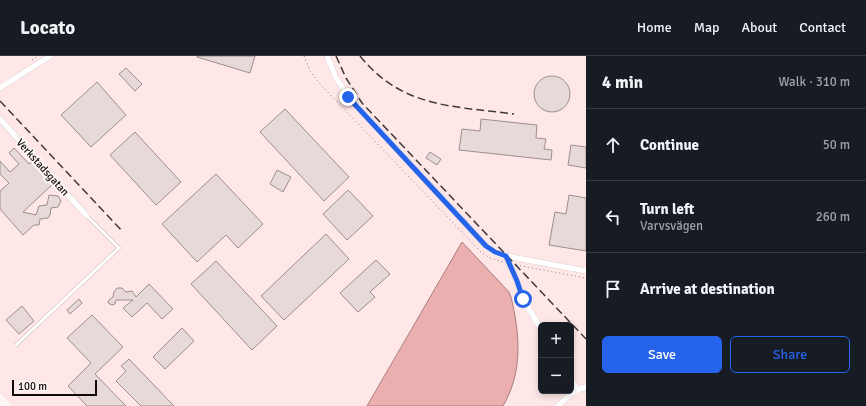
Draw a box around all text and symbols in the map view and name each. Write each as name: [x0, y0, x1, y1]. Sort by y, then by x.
text: Locato: [20, 16, 75, 40]
text: Home: [637, 19, 672, 36]
text: Map: [694, 19, 719, 36]
text: About: [741, 19, 777, 36]
text: Contact: [799, 19, 846, 36]
text: 4 min: [602, 72, 643, 93]
text: Walk · 310 m: [779, 74, 850, 90]
route end: [339, 88, 357, 106]
icon: ahead: [602, 134, 624, 156]
street label: Verkstadsgatan: [14, 136, 72, 199]
text: Continue: [640, 136, 699, 154]
text: 50 m: [823, 137, 850, 153]
text: Turn left: [640, 200, 694, 218]
icon: left: [602, 206, 624, 228]
text: 260 m: [816, 209, 850, 225]
text: Varvsvägen: [640, 218, 703, 234]
icon: arrive: [602, 278, 624, 300]
text: Arrive at destination: [640, 280, 775, 298]
route start: [514, 290, 532, 308]
map controls: [538, 322, 574, 394]
button: +: [538, 322, 574, 358]
button: Save: [602, 336, 722, 373]
button: Share: [730, 336, 850, 373]
button: −: [538, 358, 574, 394]
scale bar: [12, 378, 97, 397]
text: 100 m: [18, 380, 47, 393]

